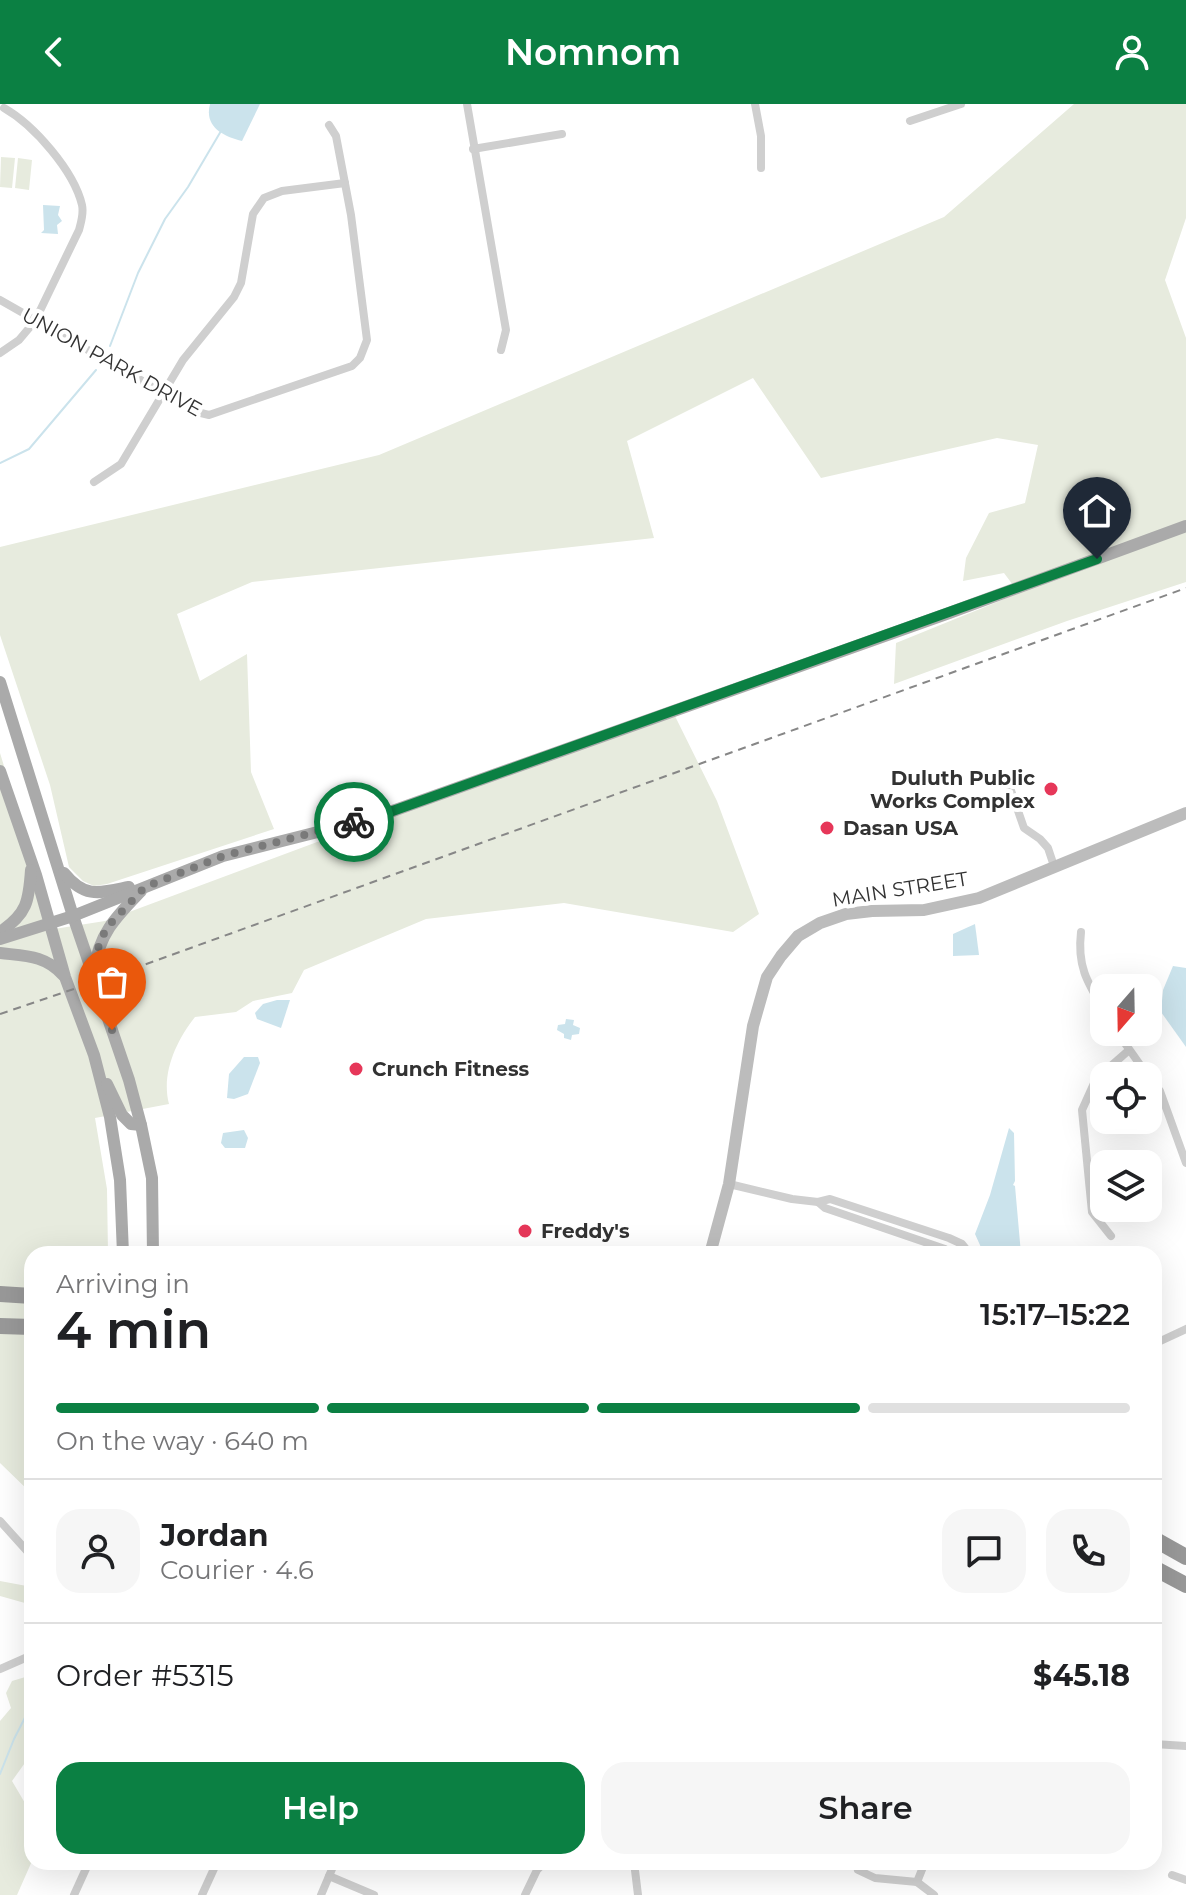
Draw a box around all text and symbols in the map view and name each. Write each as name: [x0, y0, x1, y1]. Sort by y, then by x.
icon: back: [32, 30, 76, 74]
text: Nomnom: [505, 30, 681, 74]
icon: person: [1110, 30, 1154, 74]
street label: UNION PARK DRIVE: [18, 303, 206, 421]
pin: [1063, 477, 1131, 559]
icon: home: [1075, 489, 1119, 533]
place label: Duluth Public Works Complex: [870, 766, 1035, 813]
marker: Duluth Public Works Complex: [1042, 780, 1060, 798]
courier: [314, 782, 394, 862]
icon: bike: [332, 800, 376, 844]
place label: Dasan USA: [843, 816, 959, 840]
marker: Dasan USA: [818, 819, 836, 837]
street label: MAIN STREET: [830, 866, 970, 912]
pin: [78, 948, 146, 1030]
icon: bag: [90, 960, 134, 1004]
north arrow: [1090, 974, 1162, 1046]
map controls: [1090, 974, 1162, 1222]
place label: Crunch Fitness: [372, 1057, 530, 1081]
marker: Crunch Fitness: [347, 1060, 365, 1078]
button: locate: [1090, 1062, 1162, 1134]
button: layers: [1090, 1150, 1162, 1222]
place label: Freddy's: [541, 1219, 630, 1243]
marker: Freddy's: [516, 1222, 534, 1240]
text: Arriving in: [56, 1268, 190, 1300]
text: 15:17–15:22: [980, 1296, 1130, 1333]
text: 4 min: [56, 1298, 211, 1361]
text: On the way · 640 m: [56, 1425, 309, 1457]
button: person: [56, 1509, 140, 1593]
button: chat: [942, 1509, 1026, 1593]
button: phone: [1046, 1509, 1130, 1593]
text: Jordan: [160, 1517, 269, 1554]
text: Courier · 4.6: [160, 1554, 314, 1586]
text: Order #5315: [56, 1657, 234, 1694]
text: $45.18: [1033, 1657, 1130, 1694]
button: Help: [56, 1762, 585, 1854]
button: Share: [601, 1762, 1130, 1854]

